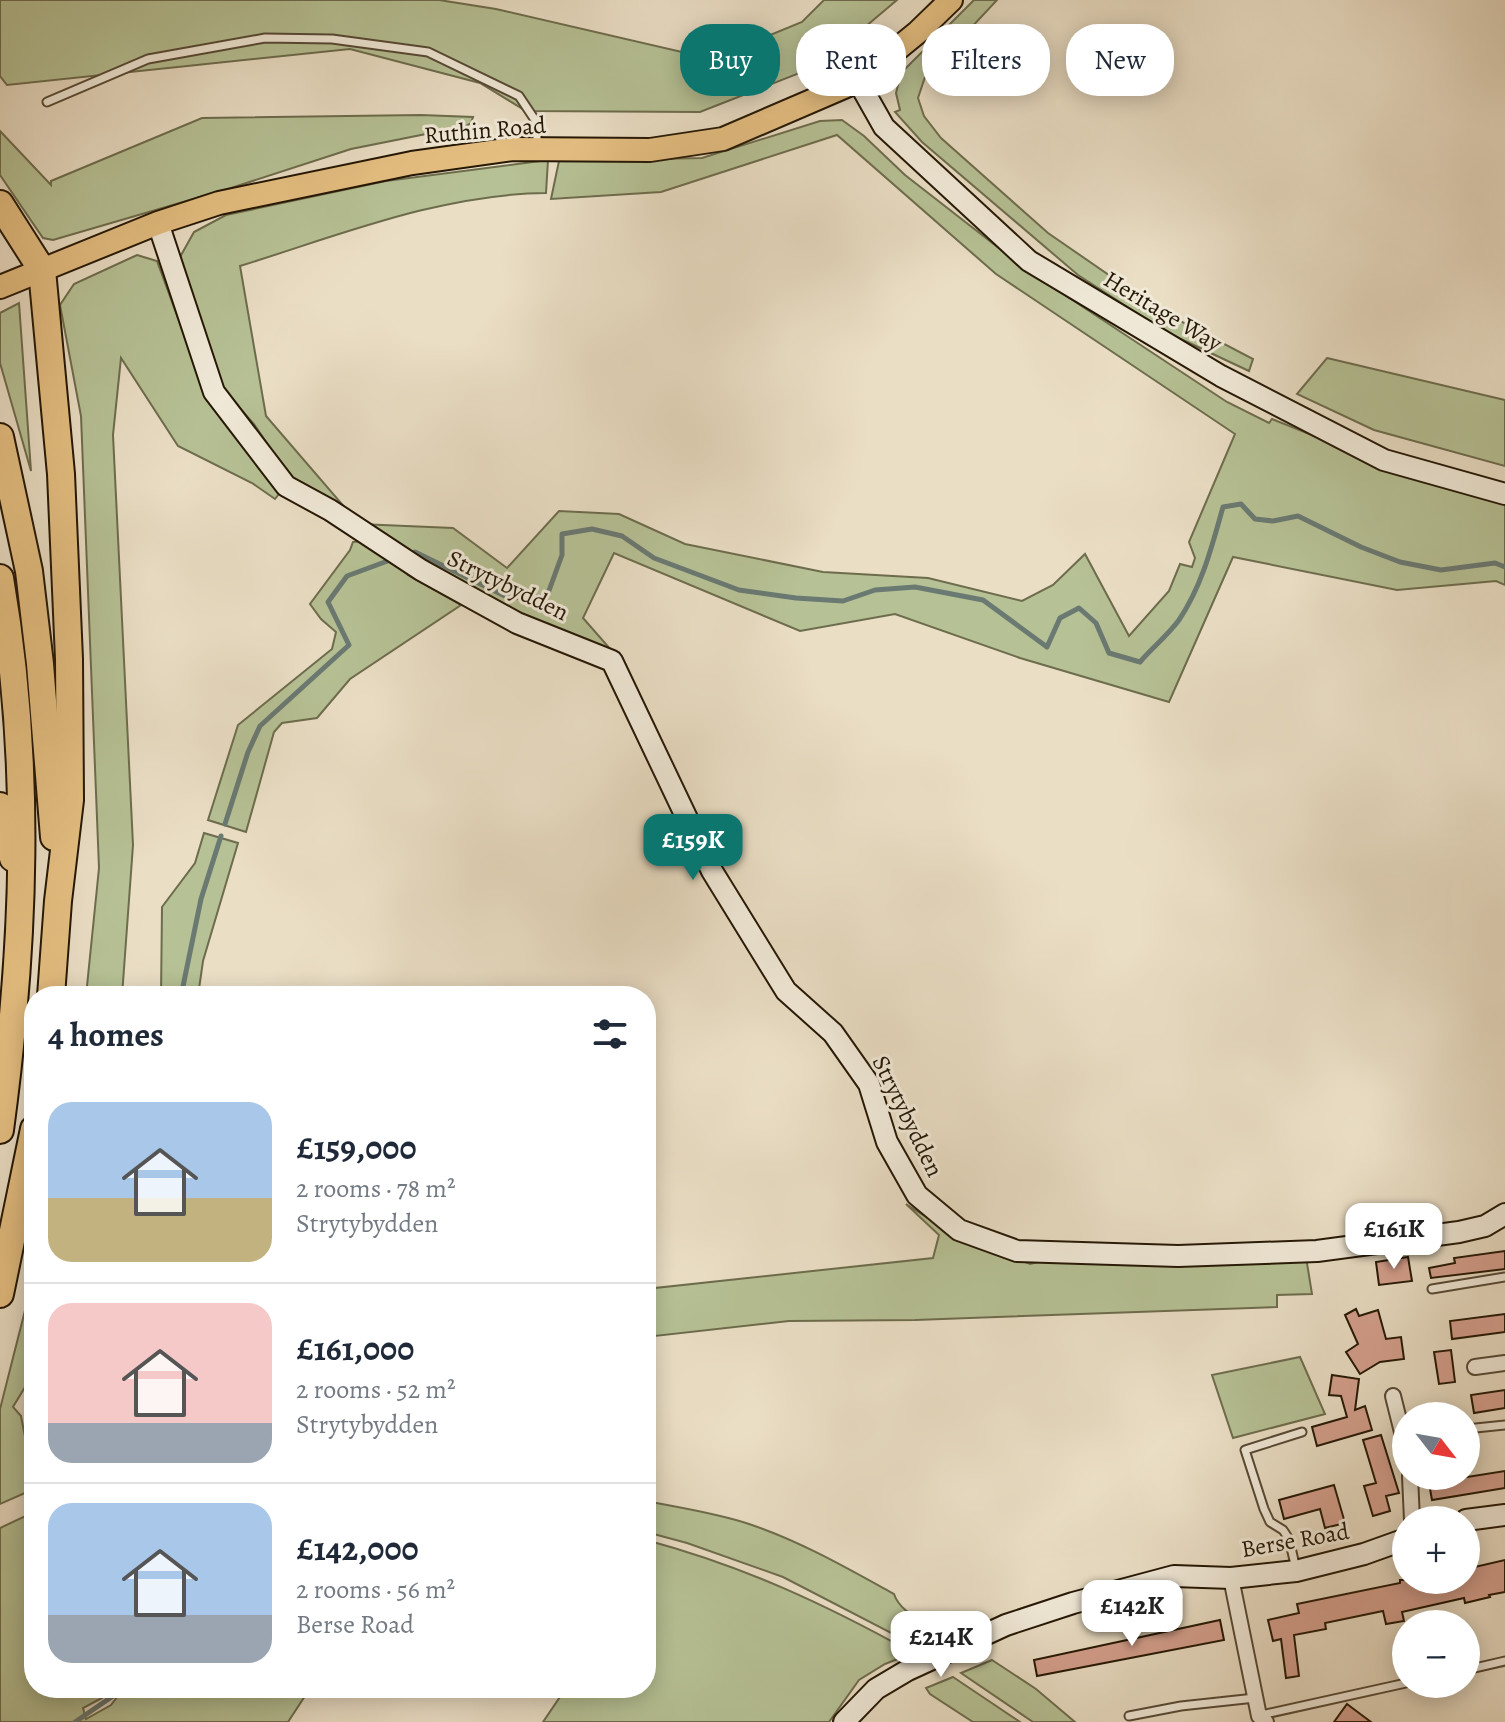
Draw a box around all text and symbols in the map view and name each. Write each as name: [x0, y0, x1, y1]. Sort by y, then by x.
chip: Buy: [680, 24, 780, 96]
chip: Rent: [796, 24, 906, 96]
chip: Filters: [922, 24, 1050, 96]
chip: New: [1066, 24, 1174, 96]
street label: Ruthin Road: [423, 109, 547, 151]
street label: Heritage Way: [1098, 263, 1228, 359]
street label: Strytybydden: [442, 542, 574, 628]
pin: £159K: [637, 814, 749, 882]
text: £159K: [661, 822, 725, 857]
text: 4 homes: [48, 1011, 164, 1058]
icon: filters: [588, 1012, 632, 1056]
street label: Strytybydden: [865, 1050, 951, 1182]
text: £159,000: [296, 1124, 417, 1171]
icon: home: [112, 1134, 208, 1230]
text: 2 rooms · 78 m²: [296, 1171, 455, 1206]
pin: £161K: [1338, 1203, 1450, 1271]
text: Strytybydden: [296, 1206, 438, 1241]
text: £161K: [1363, 1211, 1425, 1246]
text: £161,000: [296, 1325, 414, 1372]
icon: home: [112, 1335, 208, 1431]
text: 2 rooms · 52 m²: [296, 1372, 455, 1407]
north arrow: [1392, 1402, 1480, 1490]
map controls: [1392, 1402, 1480, 1698]
text: Strytybydden: [296, 1407, 438, 1442]
button: +: [1392, 1506, 1480, 1594]
street label: Berse Road: [1238, 1515, 1352, 1565]
text: £142,000: [296, 1525, 419, 1572]
icon: home: [112, 1535, 208, 1631]
text: 2 rooms · 56 m²: [296, 1572, 455, 1607]
pin: £142K: [1076, 1580, 1188, 1648]
text: £142K: [1100, 1588, 1164, 1623]
text: Berse Road: [296, 1607, 414, 1642]
button: −: [1392, 1610, 1480, 1698]
pin: £214K: [885, 1611, 997, 1679]
text: £214K: [909, 1619, 973, 1654]

